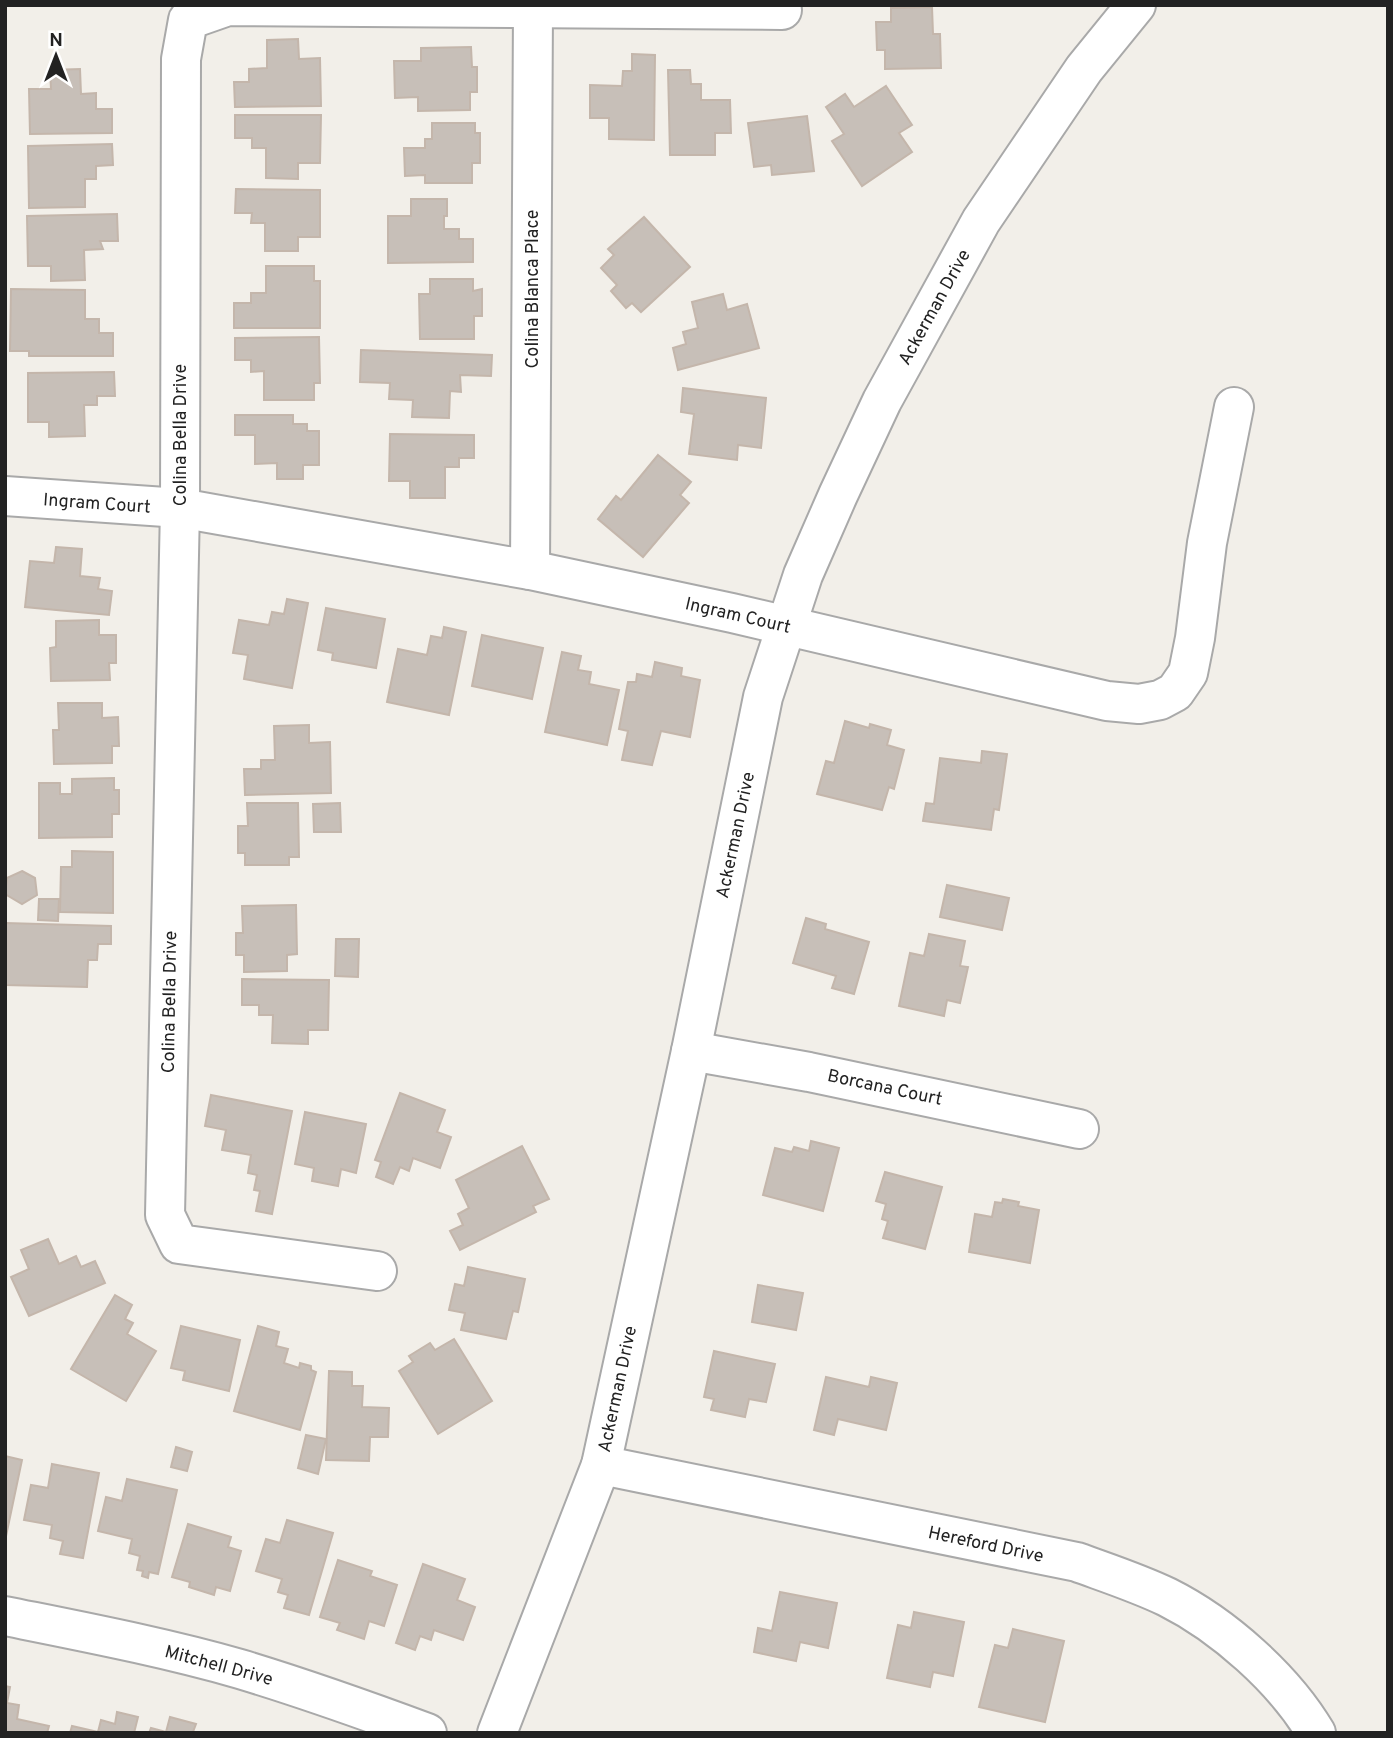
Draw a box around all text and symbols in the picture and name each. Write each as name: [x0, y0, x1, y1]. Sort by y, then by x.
north arrow: [21, 21, 91, 91]
text: N: [49, 29, 63, 53]
street label: Colina Blanca Place: [522, 210, 545, 368]
street label: Ackerman Drive: [894, 246, 977, 370]
street label: Colina Bella Drive: [170, 364, 193, 506]
street label: Ingram Court: [42, 489, 151, 520]
street label: Ingram Court: [683, 593, 793, 640]
street label: Ackerman Drive: [712, 770, 761, 901]
street label: Colina Bella Drive: [158, 931, 183, 1073]
street label: Borcana Court: [825, 1065, 944, 1112]
street label: Ackerman Drive: [594, 1324, 643, 1455]
street label: Hereford Drive: [926, 1522, 1046, 1569]
street label: Mitchell Drive: [162, 1641, 275, 1692]

